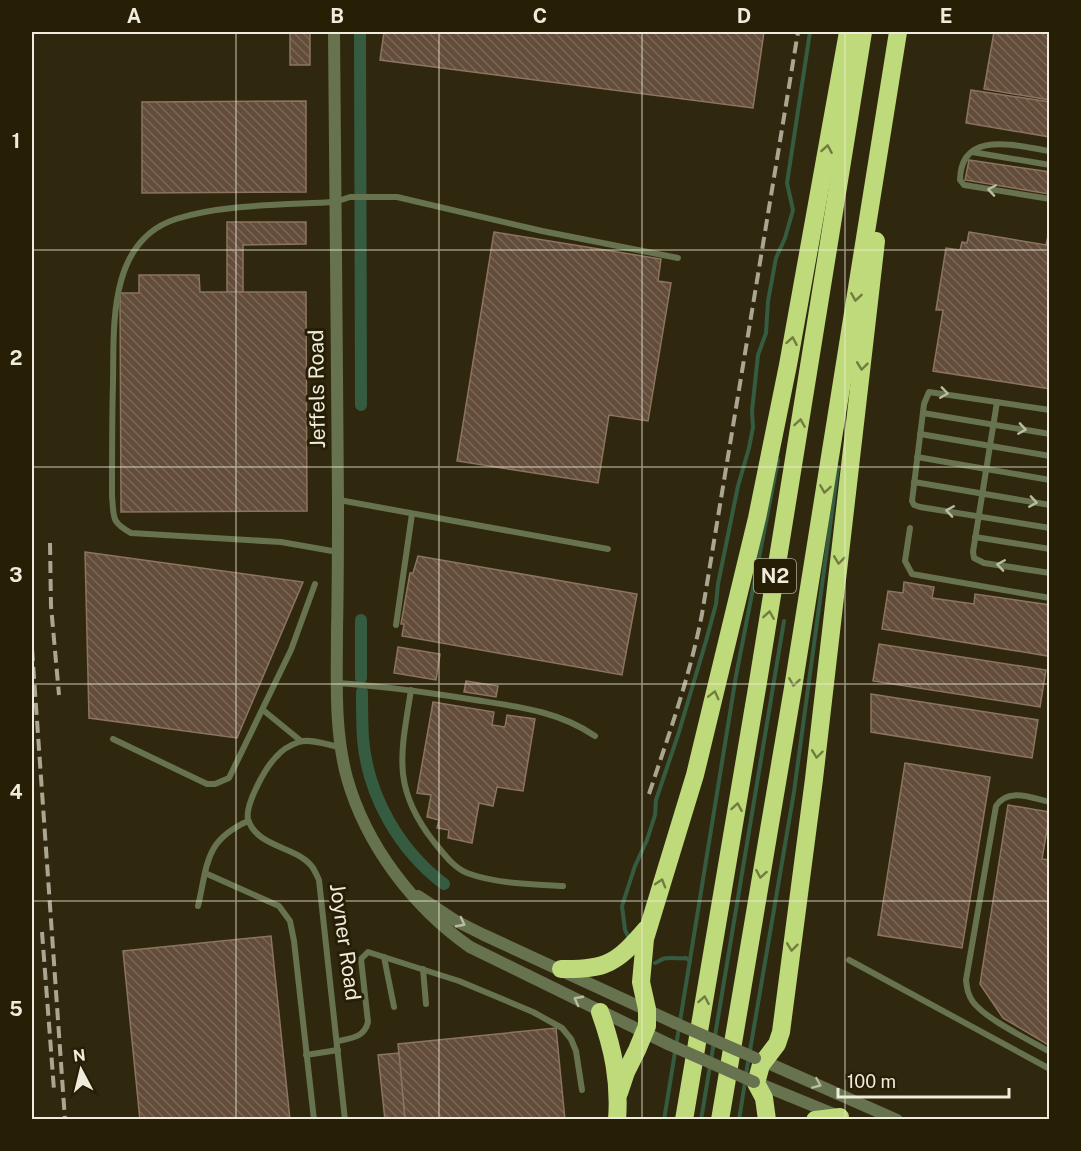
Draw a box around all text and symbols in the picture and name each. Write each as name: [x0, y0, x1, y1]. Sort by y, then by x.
text: A: [127, 4, 141, 28]
text: B: [330, 4, 344, 28]
text: C: [533, 4, 547, 28]
text: D: [737, 4, 751, 28]
text: E: [940, 4, 952, 28]
text: 1: [12, 129, 20, 153]
one-way arrow: [820, 144, 832, 153]
one-way arrow: [987, 184, 996, 196]
one-way arrow: [850, 292, 862, 301]
street label: Jeffels Road: [303, 329, 330, 449]
one-way arrow: [785, 336, 798, 346]
text: 2: [10, 346, 22, 370]
one-way arrow: [856, 362, 868, 371]
one-way arrow: [939, 387, 949, 399]
one-way arrow: [793, 418, 806, 428]
one-way arrow: [1017, 422, 1027, 435]
one-way arrow: [819, 484, 831, 494]
one-way arrow: [1029, 496, 1038, 508]
one-way arrow: [946, 506, 955, 518]
one-way arrow: [834, 555, 846, 565]
road number: N2: [754, 559, 796, 593]
one-way arrow: [996, 560, 1005, 572]
text: 3: [9, 563, 23, 587]
one-way arrow: [762, 610, 775, 620]
one-way arrow: [788, 677, 800, 686]
one-way arrow: [706, 690, 719, 700]
one-way arrow: [811, 749, 824, 758]
text: 4: [9, 780, 23, 804]
one-way arrow: [730, 803, 743, 813]
one-way arrow: [756, 869, 768, 879]
one-way arrow: [654, 878, 666, 889]
street label: Joyner Road: [325, 882, 366, 1002]
one-way arrow: [455, 916, 465, 927]
one-way arrow: [786, 942, 799, 952]
one-way arrow: [697, 995, 710, 1005]
one-way arrow: [573, 996, 584, 1007]
text: 5: [9, 997, 23, 1021]
north arrow: [51, 1040, 111, 1100]
text: N: [72, 1045, 87, 1066]
scale bar: [838, 1061, 1009, 1099]
text: 100 m: [847, 1071, 896, 1092]
one-way arrow: [810, 1077, 821, 1089]

